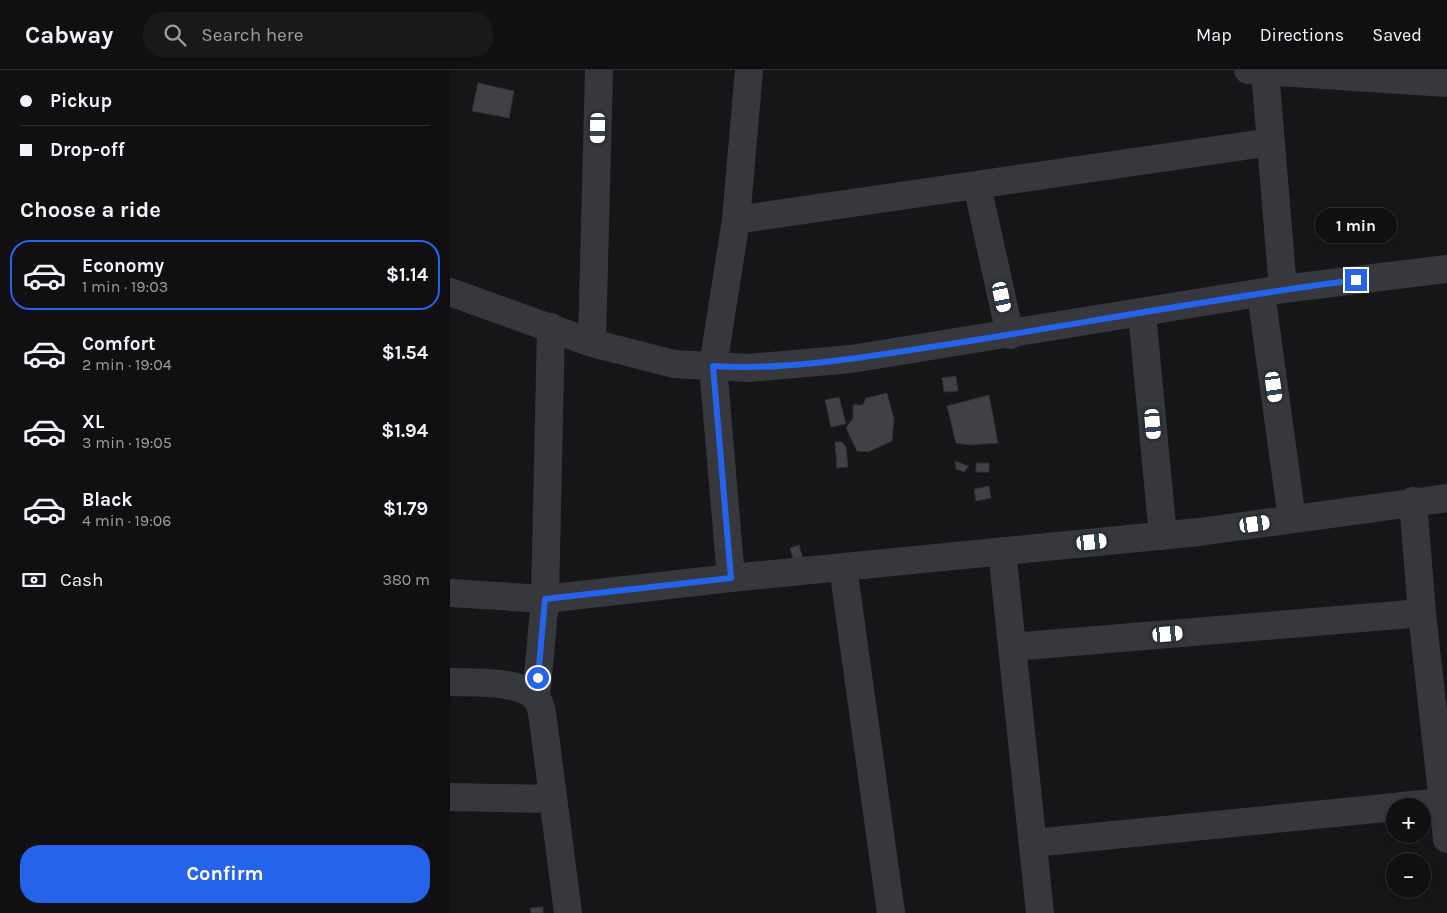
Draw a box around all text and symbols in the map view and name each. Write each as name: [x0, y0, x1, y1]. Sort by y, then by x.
search box: [143, 12, 493, 57]
text: Cabway: [25, 21, 113, 49]
icon: search: [161, 21, 189, 49]
text: Search here: [201, 24, 304, 46]
text: Map: [1196, 24, 1232, 46]
text: Directions: [1260, 24, 1344, 46]
text: Saved: [1372, 24, 1422, 46]
text: Pickup: [50, 90, 112, 112]
car: [590, 113, 605, 143]
text: Drop-off: [50, 139, 125, 161]
text: Choose a ride: [20, 197, 161, 223]
callout: 1 min: [1315, 208, 1397, 242]
text: 1 min: [1336, 216, 1376, 235]
icon: car: [22, 253, 67, 298]
text: Economy: [82, 255, 164, 277]
text: $1.14: [386, 264, 428, 286]
route end: [1345, 269, 1367, 291]
text: 1 min · 19:03: [82, 277, 168, 296]
car: [991, 281, 1012, 313]
icon: car: [22, 331, 67, 376]
text: Comfort: [82, 333, 156, 355]
text: $1.54: [382, 342, 428, 364]
text: 2 min · 19:04: [82, 355, 172, 374]
car: [1264, 371, 1283, 403]
car: [1144, 408, 1161, 440]
icon: car: [22, 409, 67, 454]
text: XL: [82, 411, 104, 433]
text: $1.94: [381, 420, 428, 442]
text: 3 min · 19:05: [82, 433, 172, 452]
icon: car: [22, 487, 67, 532]
text: Black: [82, 489, 133, 511]
text: $1.79: [383, 498, 428, 520]
text: 4 min · 19:06: [82, 511, 172, 530]
car: [1239, 514, 1270, 534]
car: [1076, 533, 1107, 551]
icon: cash: [20, 566, 48, 594]
text: Cash: [60, 569, 104, 591]
text: 380 m: [382, 570, 430, 589]
car: [1152, 625, 1183, 643]
route start: [527, 667, 549, 689]
map controls: [1386, 798, 1431, 898]
button: +: [1386, 798, 1431, 843]
button: Confirm: [20, 845, 430, 903]
button: −: [1386, 853, 1431, 898]

